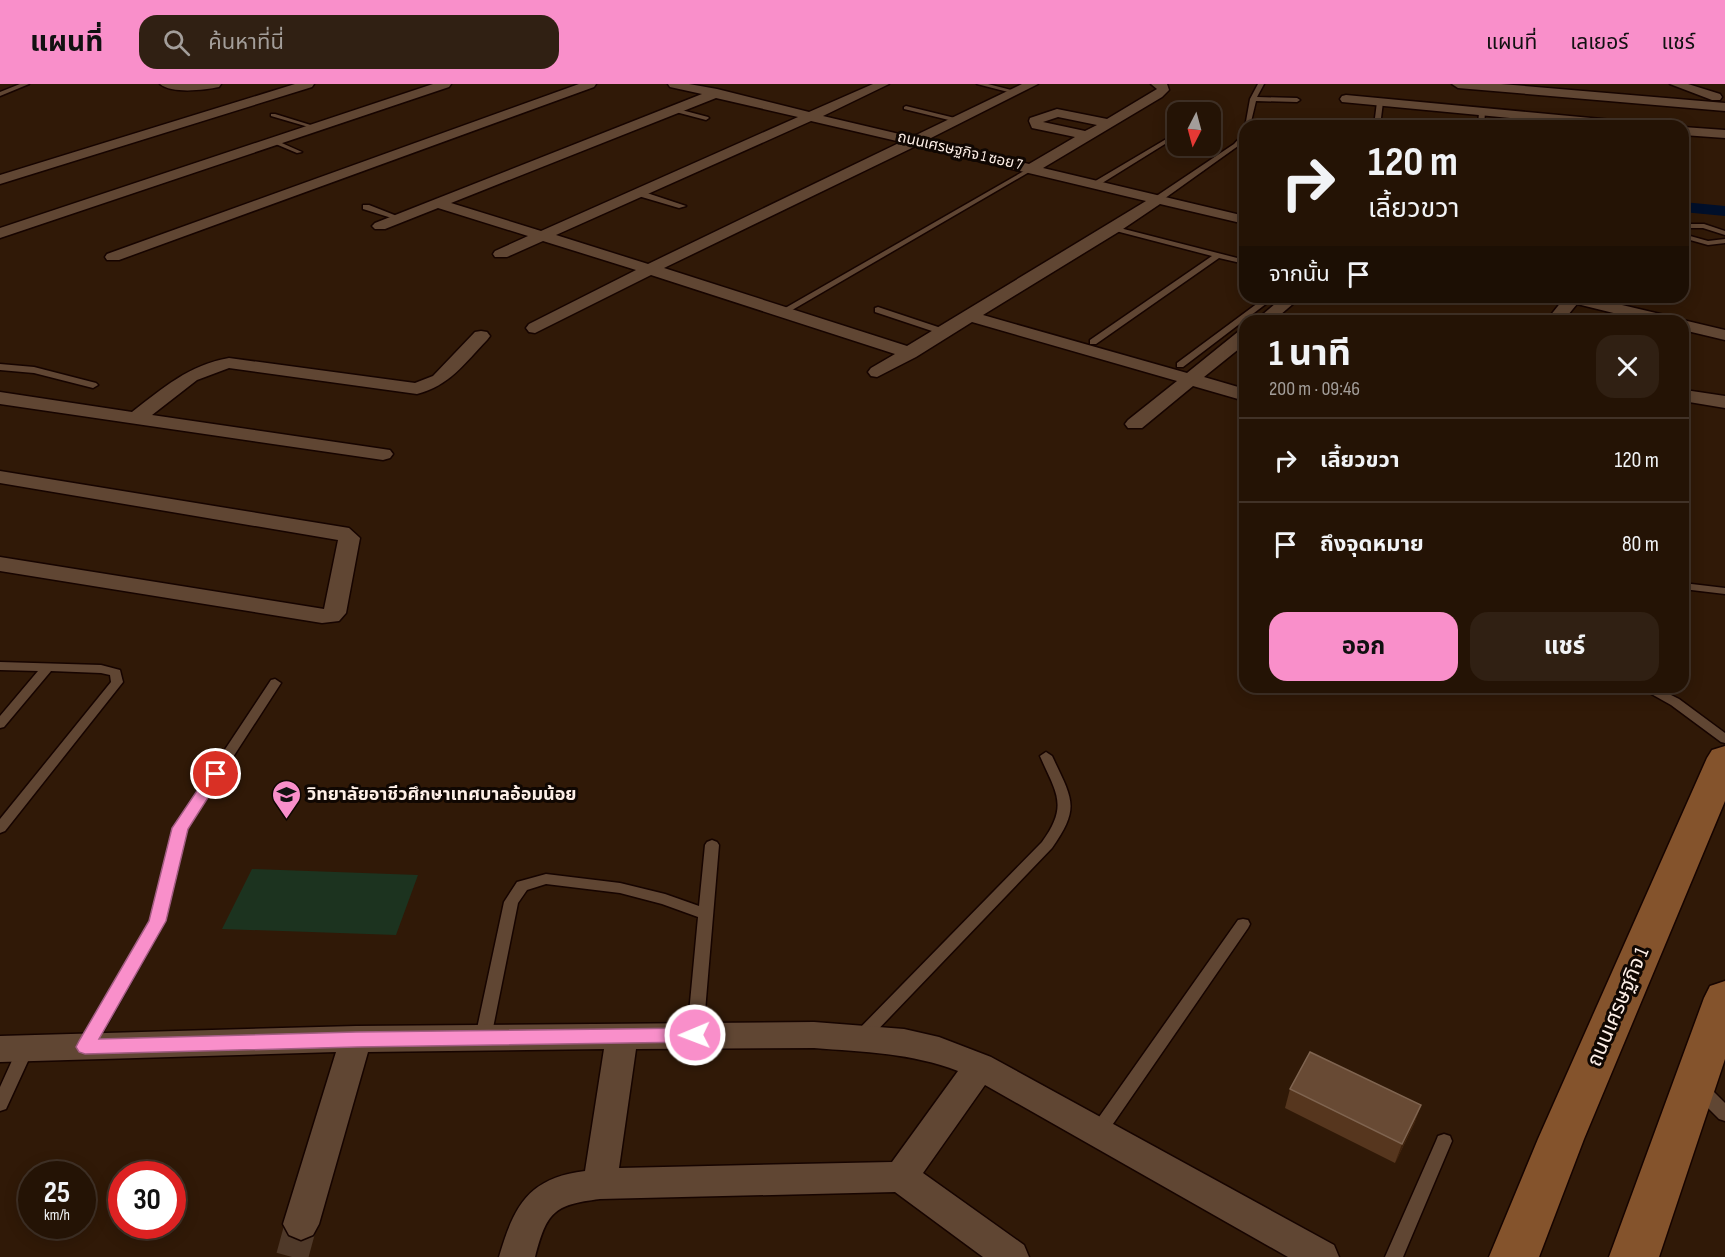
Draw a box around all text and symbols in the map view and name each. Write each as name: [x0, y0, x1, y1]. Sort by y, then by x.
search box: [139, 15, 559, 69]
text: แผนที่: [30, 26, 103, 59]
icon: search: [160, 26, 193, 59]
text: ค้นหาที่นี่: [208, 29, 284, 56]
text: แผนที่: [1486, 30, 1537, 55]
text: เลเยอร์: [1570, 30, 1629, 55]
text: แชร์: [1662, 30, 1695, 55]
north arrow: [1167, 102, 1221, 156]
map controls: [1167, 102, 1221, 156]
street label: ถนนเศรษฐกิจ 1 ซอย 7: [896, 127, 1024, 175]
text: 120 m: [1368, 137, 1458, 188]
icon: right: [1269, 144, 1347, 222]
text: เลี้ยวขวา: [1368, 193, 1459, 225]
icon: arrive: [1342, 258, 1375, 291]
text: จากนั้น: [1269, 261, 1330, 288]
text: 1 นาที: [1269, 333, 1351, 376]
button: close: [1596, 335, 1659, 398]
text: 200 m · 09:46: [1269, 377, 1360, 401]
icon: right: [1269, 444, 1302, 477]
text: เลี้ยวขวา: [1320, 447, 1400, 474]
text: 120 m: [1615, 447, 1659, 474]
icon: arrive: [1269, 528, 1302, 561]
text: ถึงจุดหมาย: [1320, 531, 1424, 558]
text: 80 m: [1622, 531, 1659, 558]
button: ออก: [1269, 612, 1458, 681]
button: แชร์: [1470, 612, 1659, 681]
pin: [190, 748, 241, 799]
icon: arrive: [199, 757, 232, 790]
school or university icon: วิทยาลัยอาชีวศึกษาเทศบาลอ้อมน้อย: [270, 778, 302, 820]
place label: วิทยาลัยอาชีวศึกษาเทศบาลอ้อมน้อย: [307, 784, 577, 805]
street label: ถนนเศรษฐกิจ 1: [1582, 943, 1655, 1070]
position arrow: [663, 1003, 727, 1067]
speed limit sign: 30: [108, 1161, 186, 1239]
text: 25: [44, 1175, 70, 1211]
text: km/h: [44, 1206, 70, 1225]

